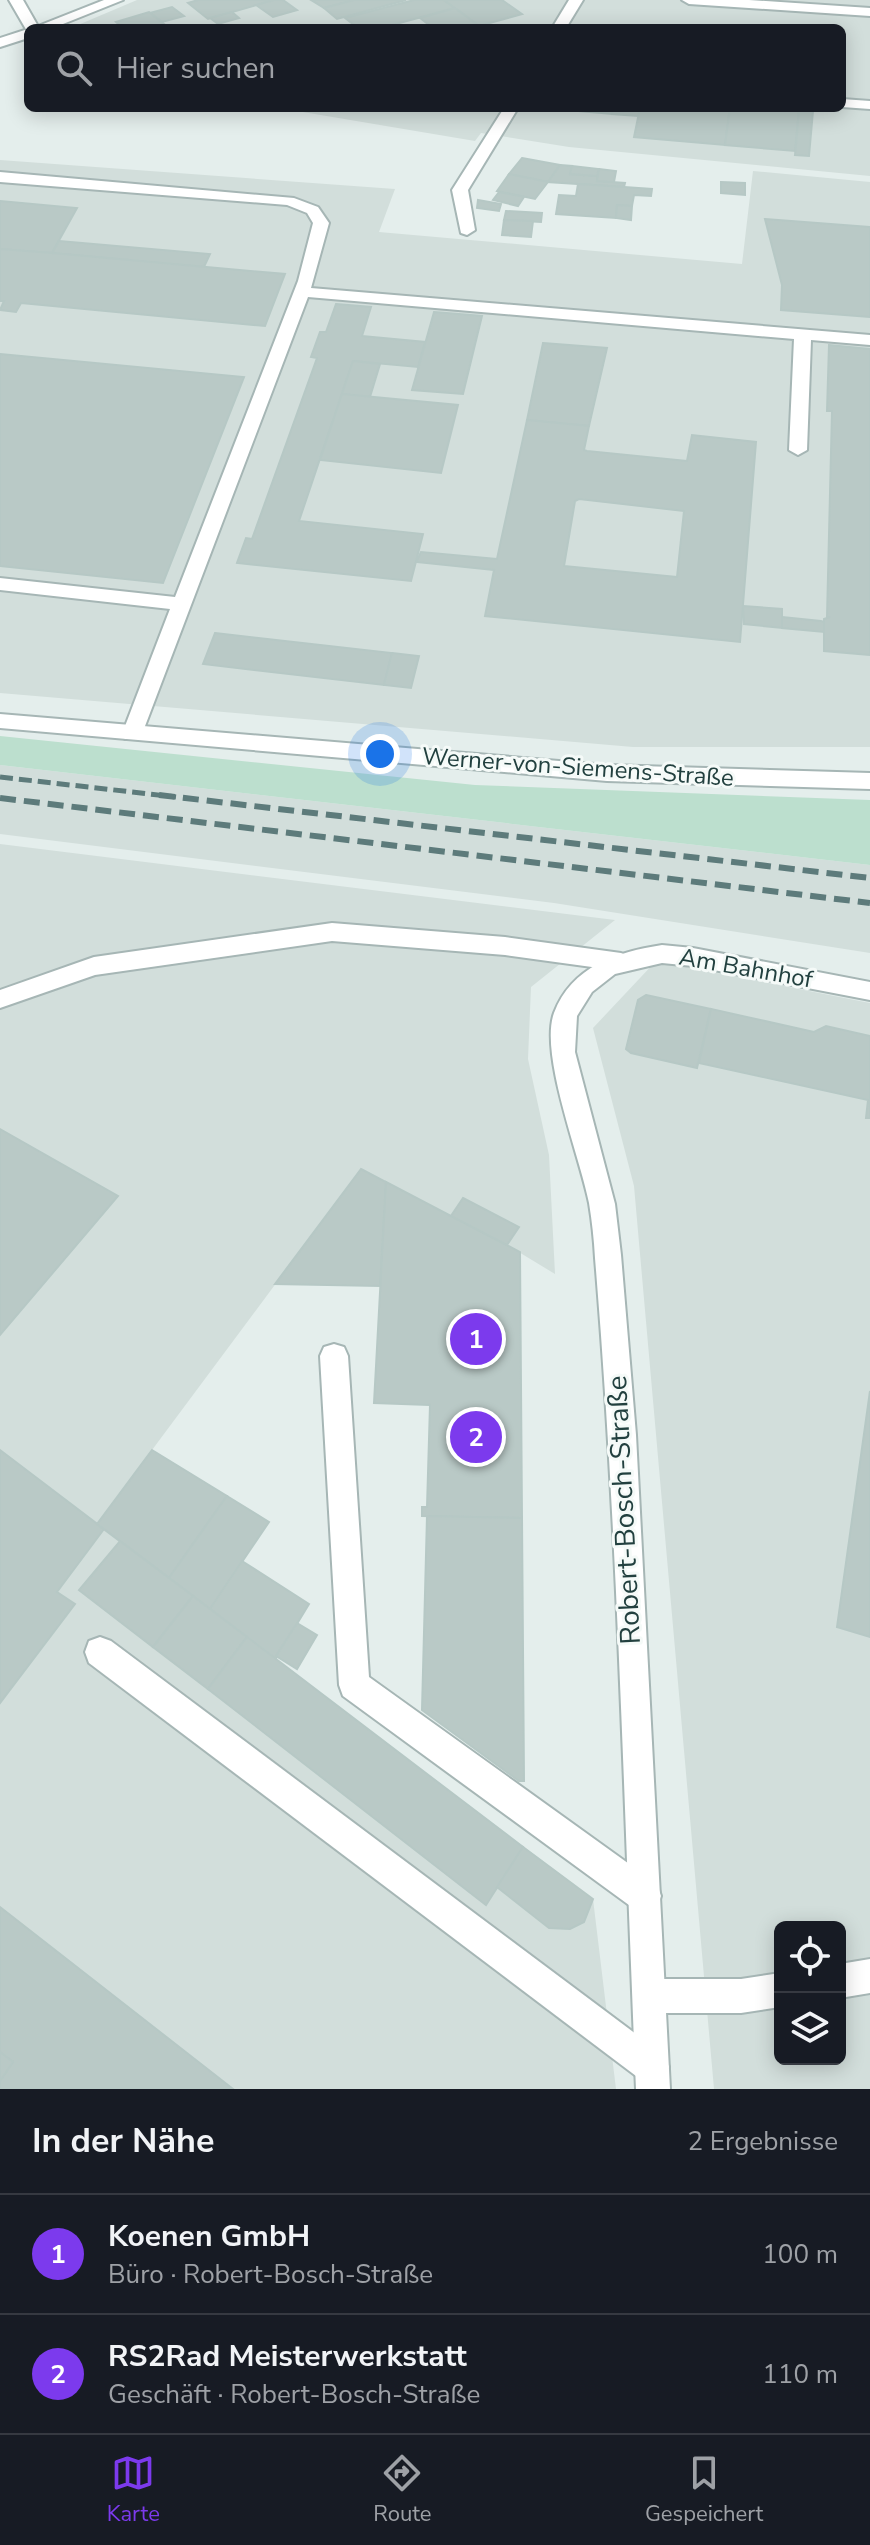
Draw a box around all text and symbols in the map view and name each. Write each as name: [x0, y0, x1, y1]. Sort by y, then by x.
search box: [24, 24, 846, 112]
icon: search: [52, 46, 96, 90]
text: Hier suchen: [116, 48, 275, 89]
your location: [360, 734, 400, 774]
street label: Werner-von-Siemens-Straße: [421, 740, 735, 794]
street label: Am Bahnhof: [677, 940, 816, 996]
pin: 1: [450, 1309, 502, 1369]
street label: Robert-Bosch-Straße: [598, 1375, 650, 1645]
pin: 2: [450, 1407, 502, 1467]
map controls: [774, 1921, 846, 2065]
button: locate: [774, 1921, 846, 1993]
button: layers: [774, 1993, 846, 2065]
text: In der Nähe: [32, 2118, 214, 2164]
text: 2 Ergebnisse: [688, 2124, 838, 2159]
text: Koenen GmbH: [108, 2216, 310, 2257]
text: 1: [50, 2237, 66, 2272]
text: 100 m: [762, 2237, 838, 2272]
text: Büro · Robert-Bosch-Straße: [108, 2257, 433, 2292]
text: RS2Rad Meisterwerkstatt: [108, 2336, 467, 2377]
text: 2: [50, 2357, 66, 2392]
text: 110 m: [762, 2357, 838, 2392]
text: Geschäft · Robert-Bosch-Straße: [108, 2377, 480, 2412]
tab: Karte: [107, 2451, 160, 2529]
tab: Route: [373, 2451, 432, 2529]
tab: Gespeichert: [645, 2451, 763, 2529]

